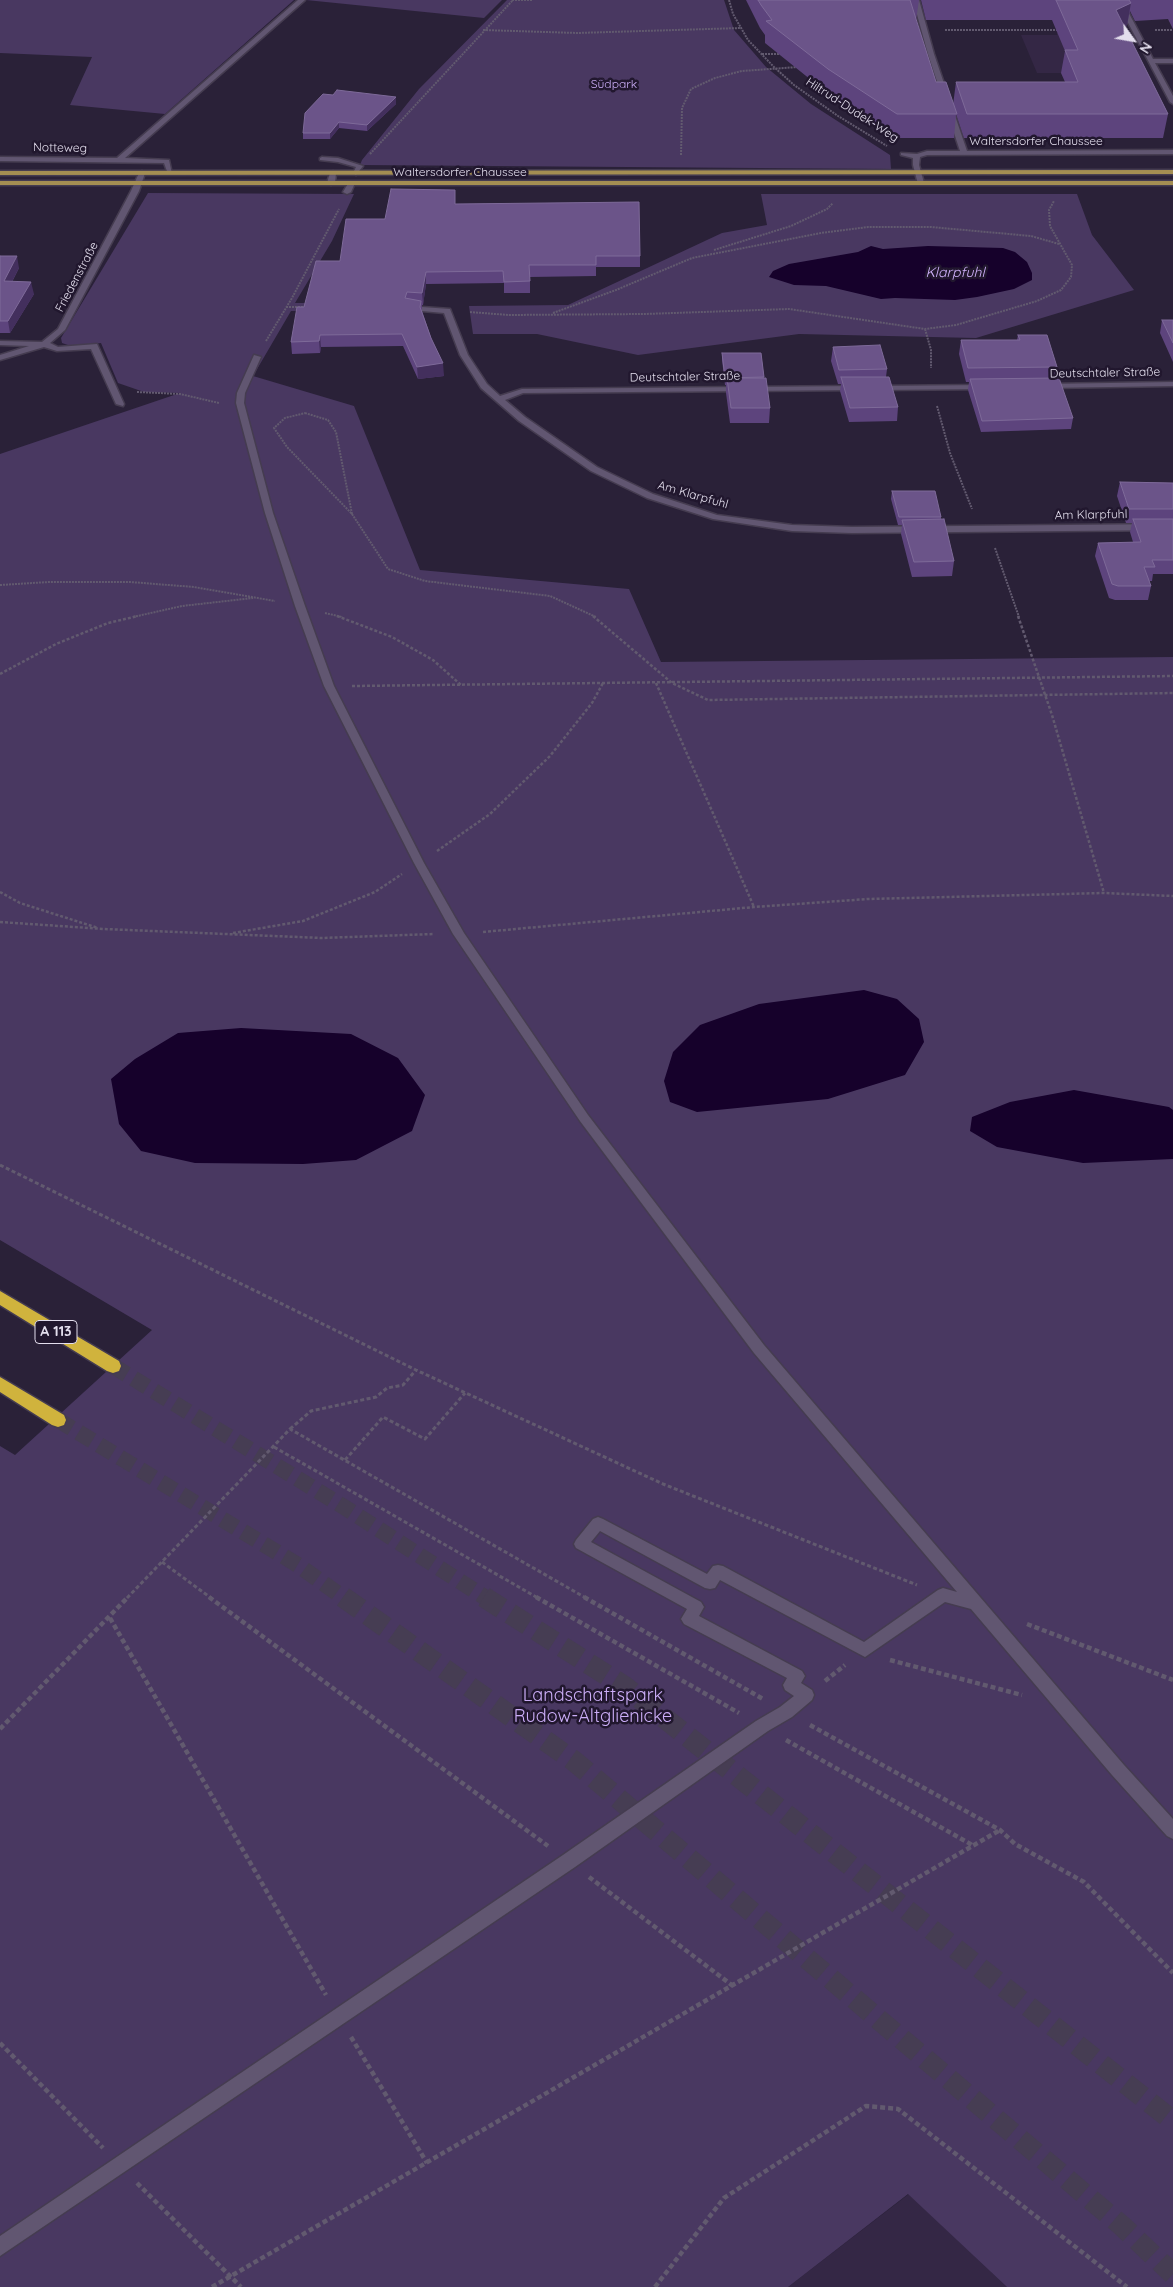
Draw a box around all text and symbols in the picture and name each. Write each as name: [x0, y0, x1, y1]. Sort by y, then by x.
north arrow: [1108, 15, 1158, 65]
text: N: [1135, 39, 1156, 57]
street label: Hiltrud-Dudek-Weg: [803, 75, 901, 145]
park label: Südpark: [591, 77, 637, 91]
street label: Waltersdorfer Chaussee: [969, 134, 1103, 148]
street label: Notteweg: [33, 140, 87, 156]
street label: Waltersdorfer Chaussee: [393, 165, 527, 179]
street label: Friedenstraße: [53, 240, 101, 314]
water label: Klarpfuhl: [925, 265, 985, 281]
street label: Deutschtaler Straße: [1050, 365, 1160, 381]
street label: Deutschtaler Straße: [630, 369, 740, 385]
street label: Am Klarpfuhl: [656, 478, 730, 512]
street label: Am Klarpfuhl: [1055, 507, 1127, 523]
road number: A 113: [35, 1320, 77, 1344]
park label: Landschaftspark Rudow-Altglienicke: [514, 1685, 672, 1728]

